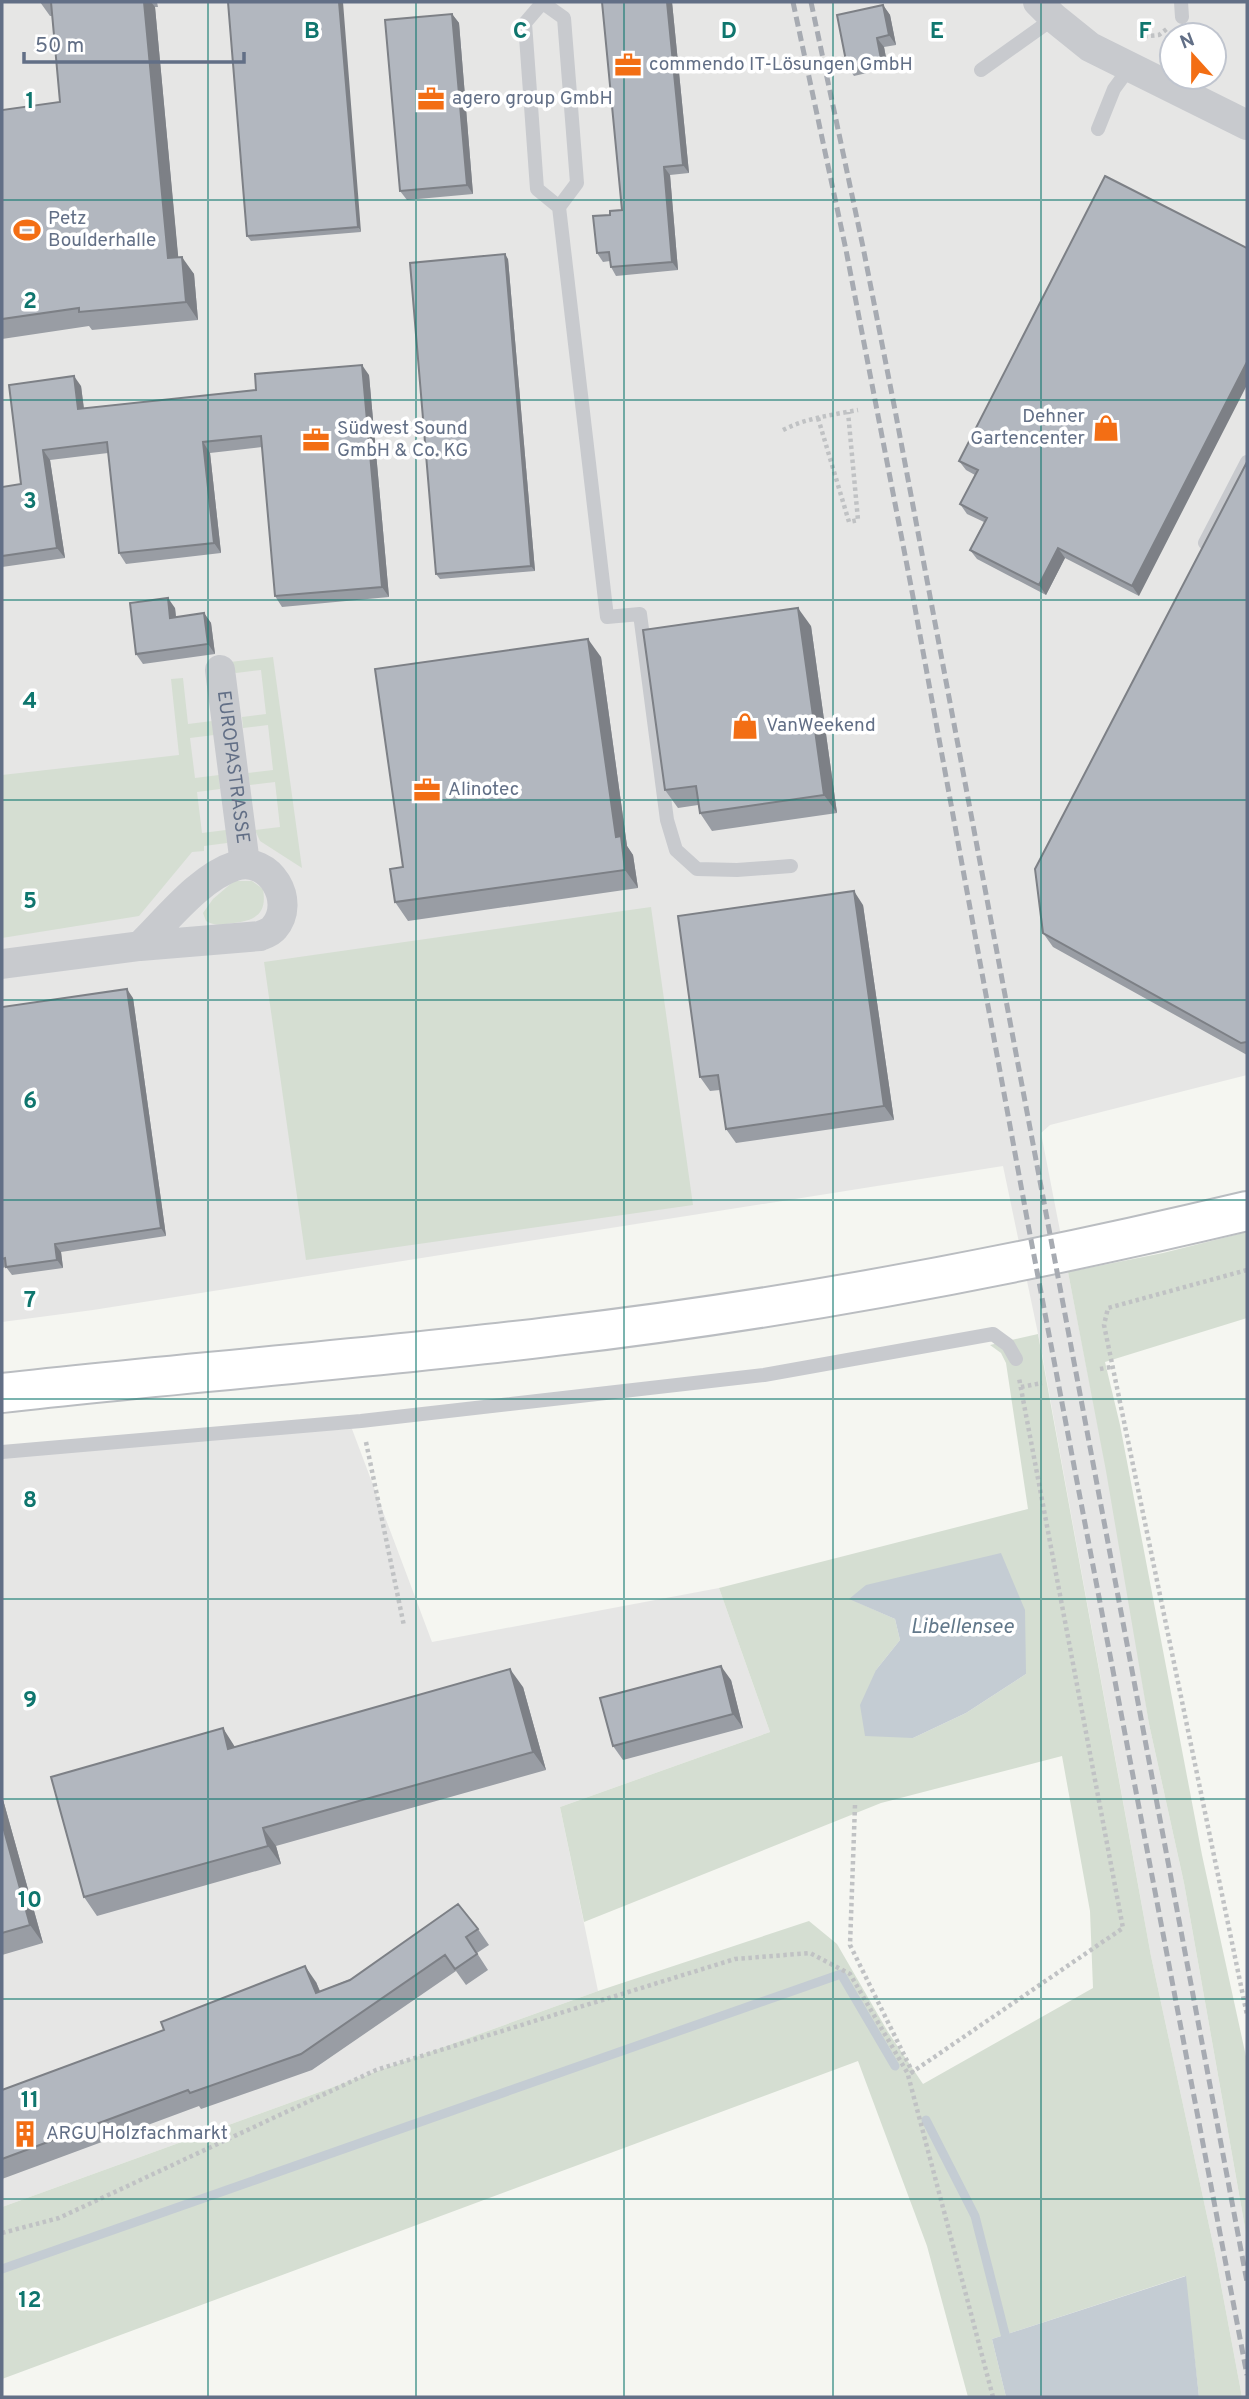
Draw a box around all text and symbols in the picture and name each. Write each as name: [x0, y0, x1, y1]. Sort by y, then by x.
text: B: [304, 18, 320, 47]
text: C: [513, 18, 527, 47]
text: D: [721, 18, 737, 47]
text: E: [930, 18, 944, 47]
text: F: [1138, 18, 1152, 47]
scale bar: [24, 21, 245, 65]
north arrow: [1158, 21, 1228, 91]
text: N: [1177, 28, 1198, 56]
text: 50 m: [35, 33, 84, 60]
office icon: commendo IT-Lösungen GmbH: [613, 50, 643, 80]
place label: commendo IT-Lösungen GmbH: [649, 53, 913, 77]
office icon: agero group GmbH: [416, 84, 446, 114]
place label: agero group GmbH: [452, 87, 613, 111]
text: 1: [25, 88, 35, 117]
place label: Petz Boulderhalle: [48, 207, 156, 253]
sports icon: Petz Boulderhalle: [12, 215, 42, 245]
text: 2: [23, 288, 37, 317]
place label: Dehner Gartencenter: [970, 405, 1086, 451]
shop icon: Dehner Gartencenter: [1091, 413, 1121, 443]
place label: Südwest Sound GmbH & Co. KG: [337, 417, 468, 463]
office icon: Südwest Sound GmbH & Co. KG: [301, 425, 331, 455]
text: 3: [23, 488, 37, 517]
text: 4: [23, 688, 37, 717]
street label: EUROPASTRASSE: [211, 689, 254, 845]
shop icon: VanWeekend: [730, 711, 760, 741]
place label: VanWeekend: [766, 714, 876, 738]
office icon: Alinotec: [412, 775, 442, 805]
place label: Alinotec: [448, 778, 519, 802]
text: 5: [23, 888, 37, 917]
text: 6: [23, 1088, 37, 1117]
text: 7: [24, 1287, 36, 1316]
text: 8: [23, 1487, 37, 1516]
water label: Libellensee: [910, 1614, 1015, 1641]
text: 9: [23, 1687, 37, 1716]
text: 10: [18, 1887, 42, 1916]
text: 11: [21, 2087, 39, 2116]
building icon: ARGU Holzfachmarkt: [10, 2119, 40, 2149]
place label: ARGU Holzfachmarkt: [46, 2122, 228, 2146]
text: 12: [18, 2287, 42, 2316]

